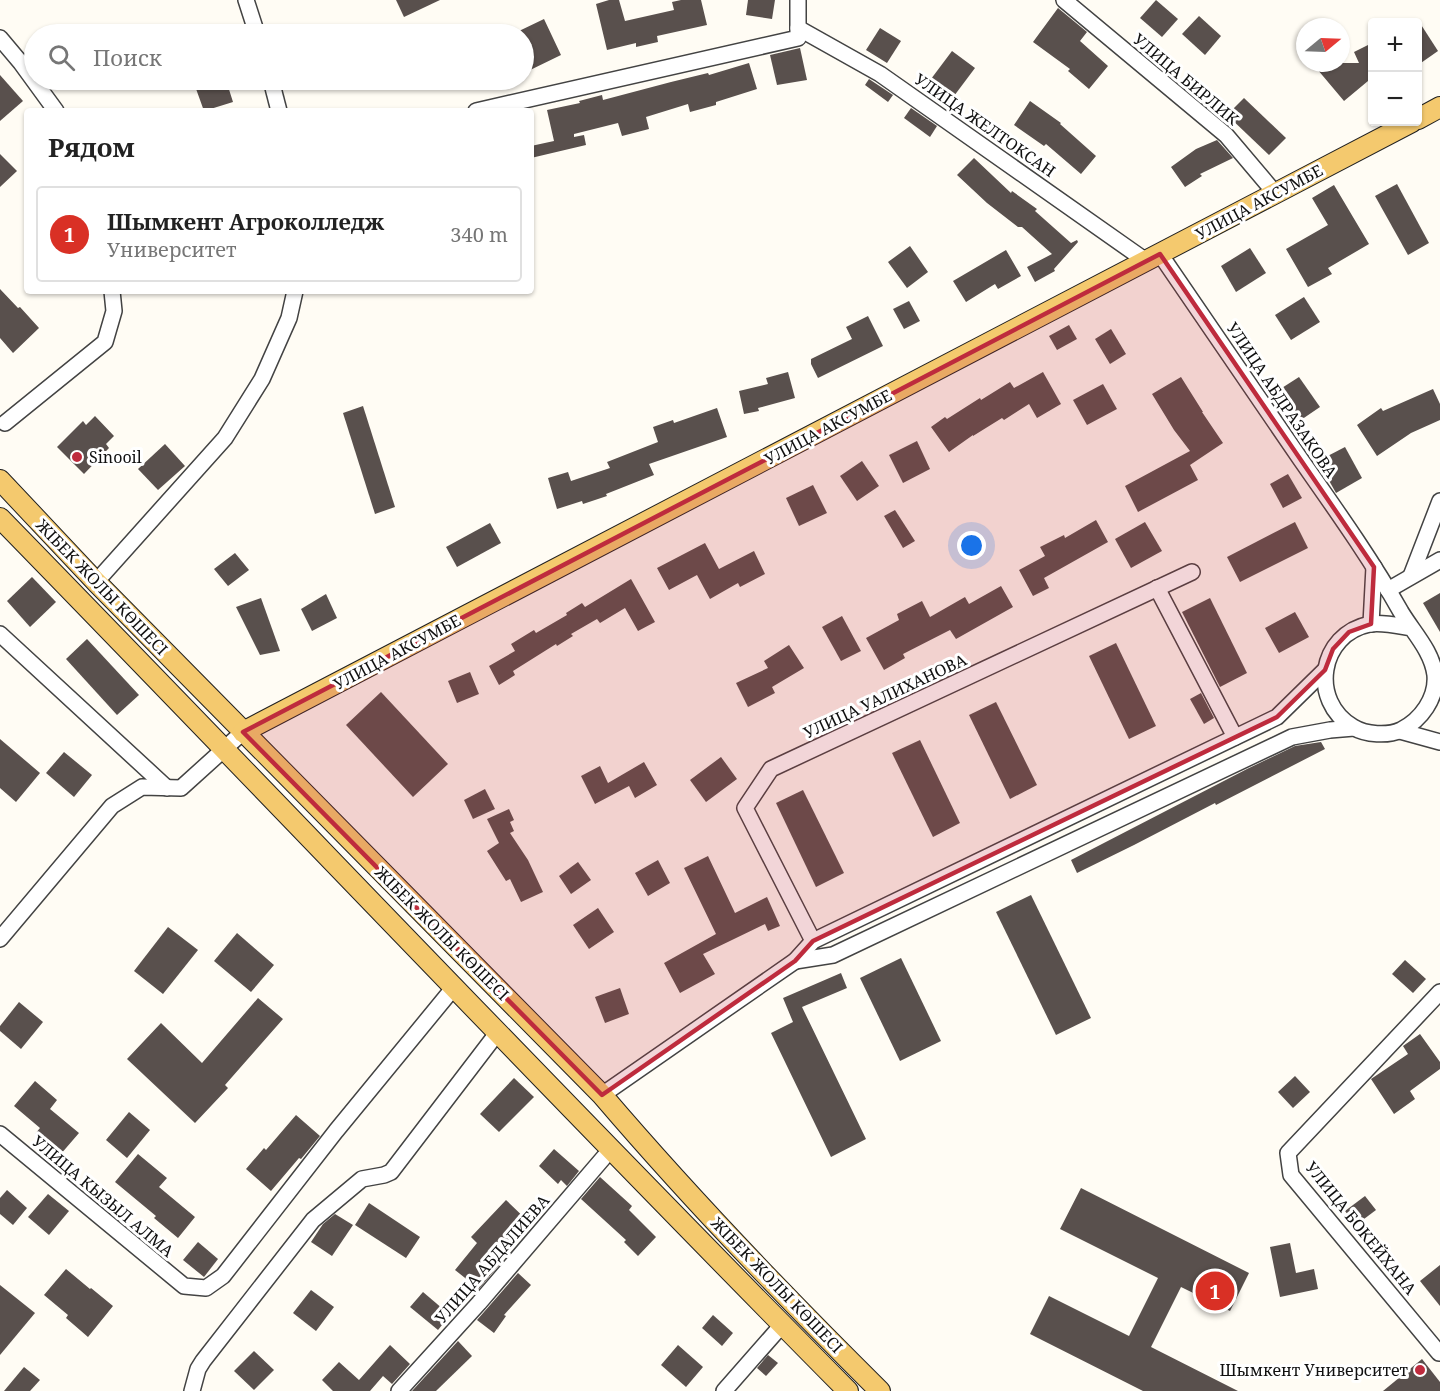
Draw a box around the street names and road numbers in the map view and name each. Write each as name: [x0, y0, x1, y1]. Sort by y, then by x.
street label: УЛИЦА БИРЛИК: [1128, 28, 1244, 130]
street label: УЛИЦА ЖЕЛТОКСАН: [910, 68, 1060, 182]
street label: УЛИЦА АКСУМБЕ: [1191, 159, 1327, 245]
street label: УЛИЦА АБДРАЗАКОВА: [1222, 318, 1343, 483]
street label: УЛИЦА АКСУМБЕ: [760, 384, 896, 470]
street label: ЖІБЕК ЖОЛЫ КӨШЕСІ: [30, 513, 173, 660]
street label: УЛИЦА АКСУМБЕ: [329, 609, 465, 695]
street label: УЛИЦА УАЛИХАНОВА: [800, 648, 971, 744]
street label: ЖІБЕК ЖОЛЫ КӨШЕСІ: [369, 860, 514, 1005]
street label: УЛИЦА КЫЗЫЛ АЛМА: [28, 1130, 179, 1262]
street label: УЛИЦА БОКЕЙХАНА: [1300, 1157, 1422, 1300]
street label: УЛИЦА АБДАЛИЕВА: [430, 1189, 555, 1328]
street label: ЖІБЕК ЖОЛЫ КӨШЕСІ: [705, 1211, 848, 1358]

